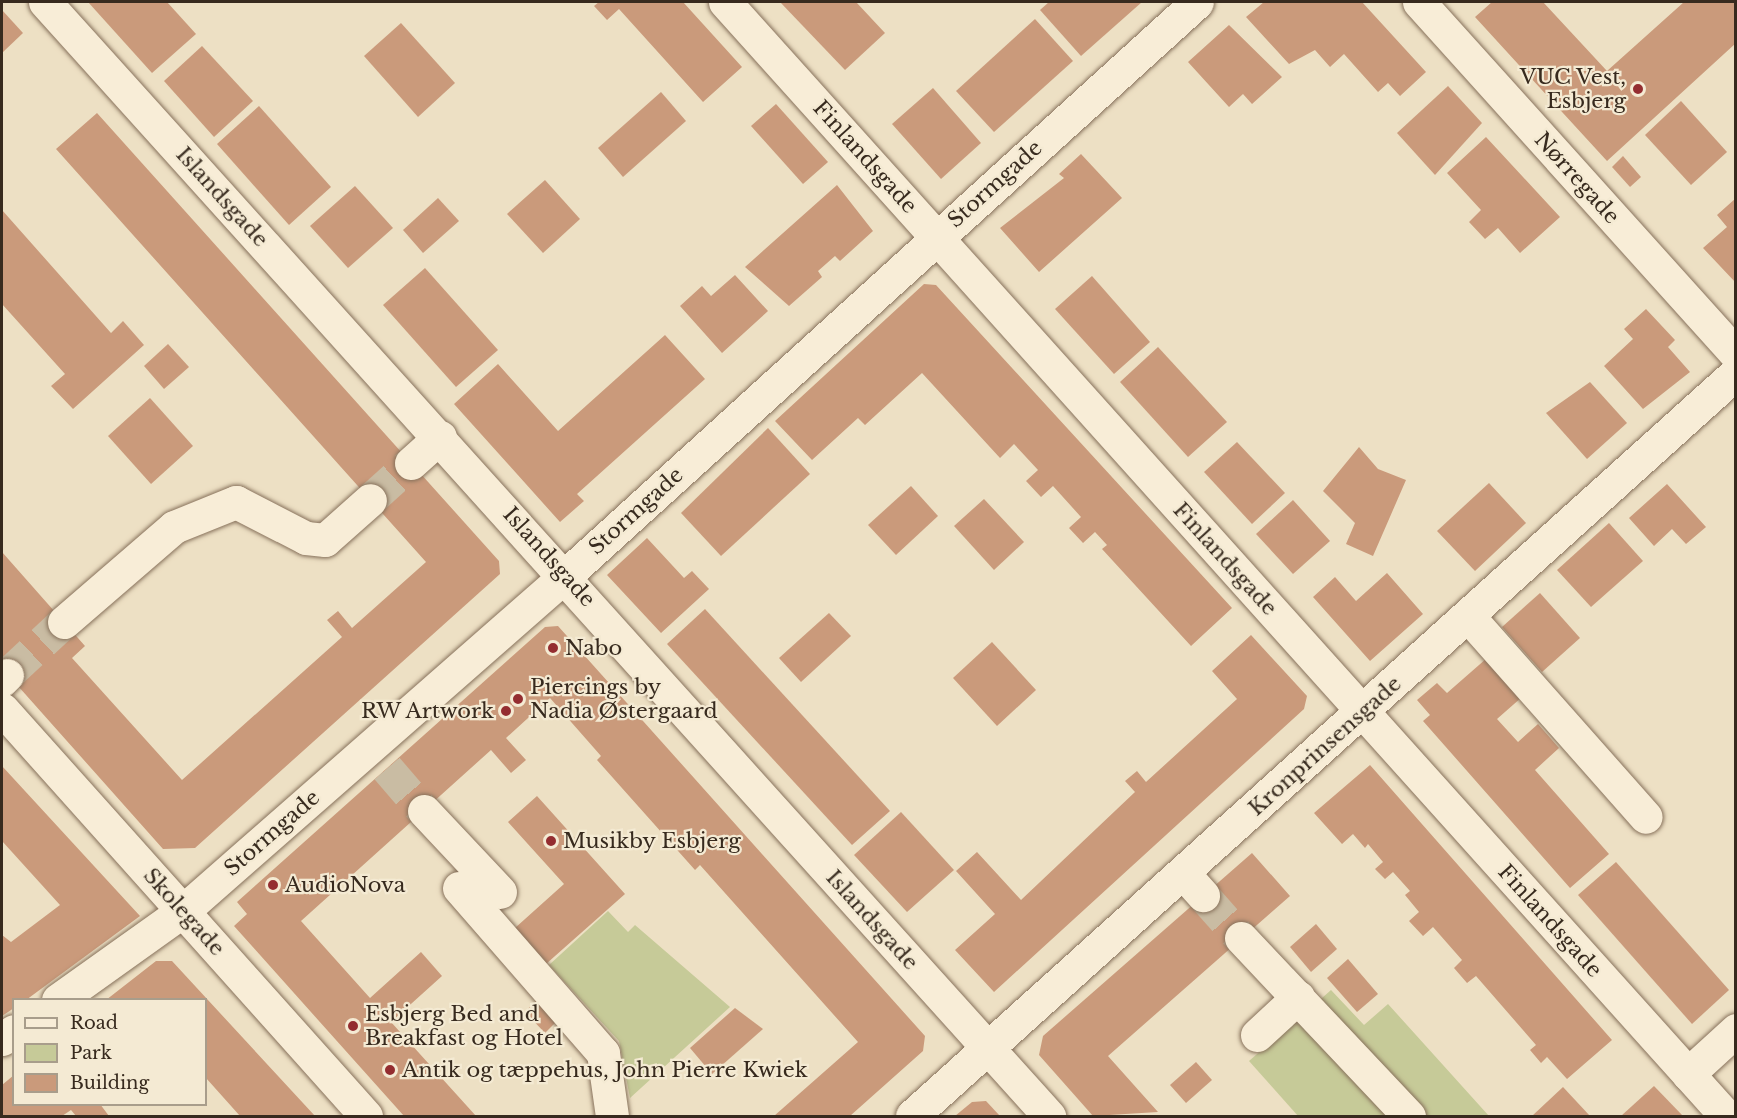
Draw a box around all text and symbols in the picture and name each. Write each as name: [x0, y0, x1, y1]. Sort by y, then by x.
place label: VUC Vest, Esbjerg: [1519, 64, 1626, 114]
marker: VUC Vest, Esbjerg: [1631, 82, 1645, 96]
street label: Finlandsgade: [808, 96, 922, 218]
street label: Nørregade: [1529, 127, 1625, 229]
street label: Stormgade: [943, 135, 1047, 233]
street label: Islandsgade: [171, 142, 273, 252]
street label: Stormgade: [584, 462, 688, 560]
street label: Finlandsgade: [1168, 498, 1282, 620]
street label: Islandsgade: [498, 502, 600, 612]
place label: Nabo: [565, 635, 622, 661]
marker: Nabo: [546, 641, 560, 655]
street label: Kronprinsensgade: [1244, 671, 1406, 821]
place label: Piercings by Nadia Østergaard: [530, 674, 718, 724]
marker: Piercings by Nadia Østergaard: [511, 692, 525, 706]
place label: RW Artwork: [359, 698, 494, 724]
marker: RW Artwork: [499, 704, 513, 718]
street label: Stormgade: [219, 785, 325, 881]
place label: Musikby Esbjerg: [563, 828, 741, 854]
marker: Musikby Esbjerg: [544, 834, 558, 848]
street label: Finlandsgade: [1493, 860, 1607, 982]
street label: Skolegade: [138, 863, 230, 961]
street label: Islandsgade: [821, 865, 923, 975]
place label: AudioNova: [285, 872, 405, 898]
marker: AudioNova: [266, 878, 280, 892]
legend: [12, 998, 207, 1106]
place label: Esbjerg Bed and Breakfast og Hotel: [365, 1001, 563, 1051]
text: Road: [70, 1012, 118, 1034]
marker: Esbjerg Bed and Breakfast og Hotel: [346, 1019, 360, 1033]
text: Park: [70, 1042, 112, 1064]
place label: Antik og tæppehus, John Pierre Kwiek: [402, 1057, 808, 1083]
marker: Antik og tæppehus, John Pierre Kwiek: [383, 1063, 397, 1077]
text: Building: [70, 1072, 149, 1094]

